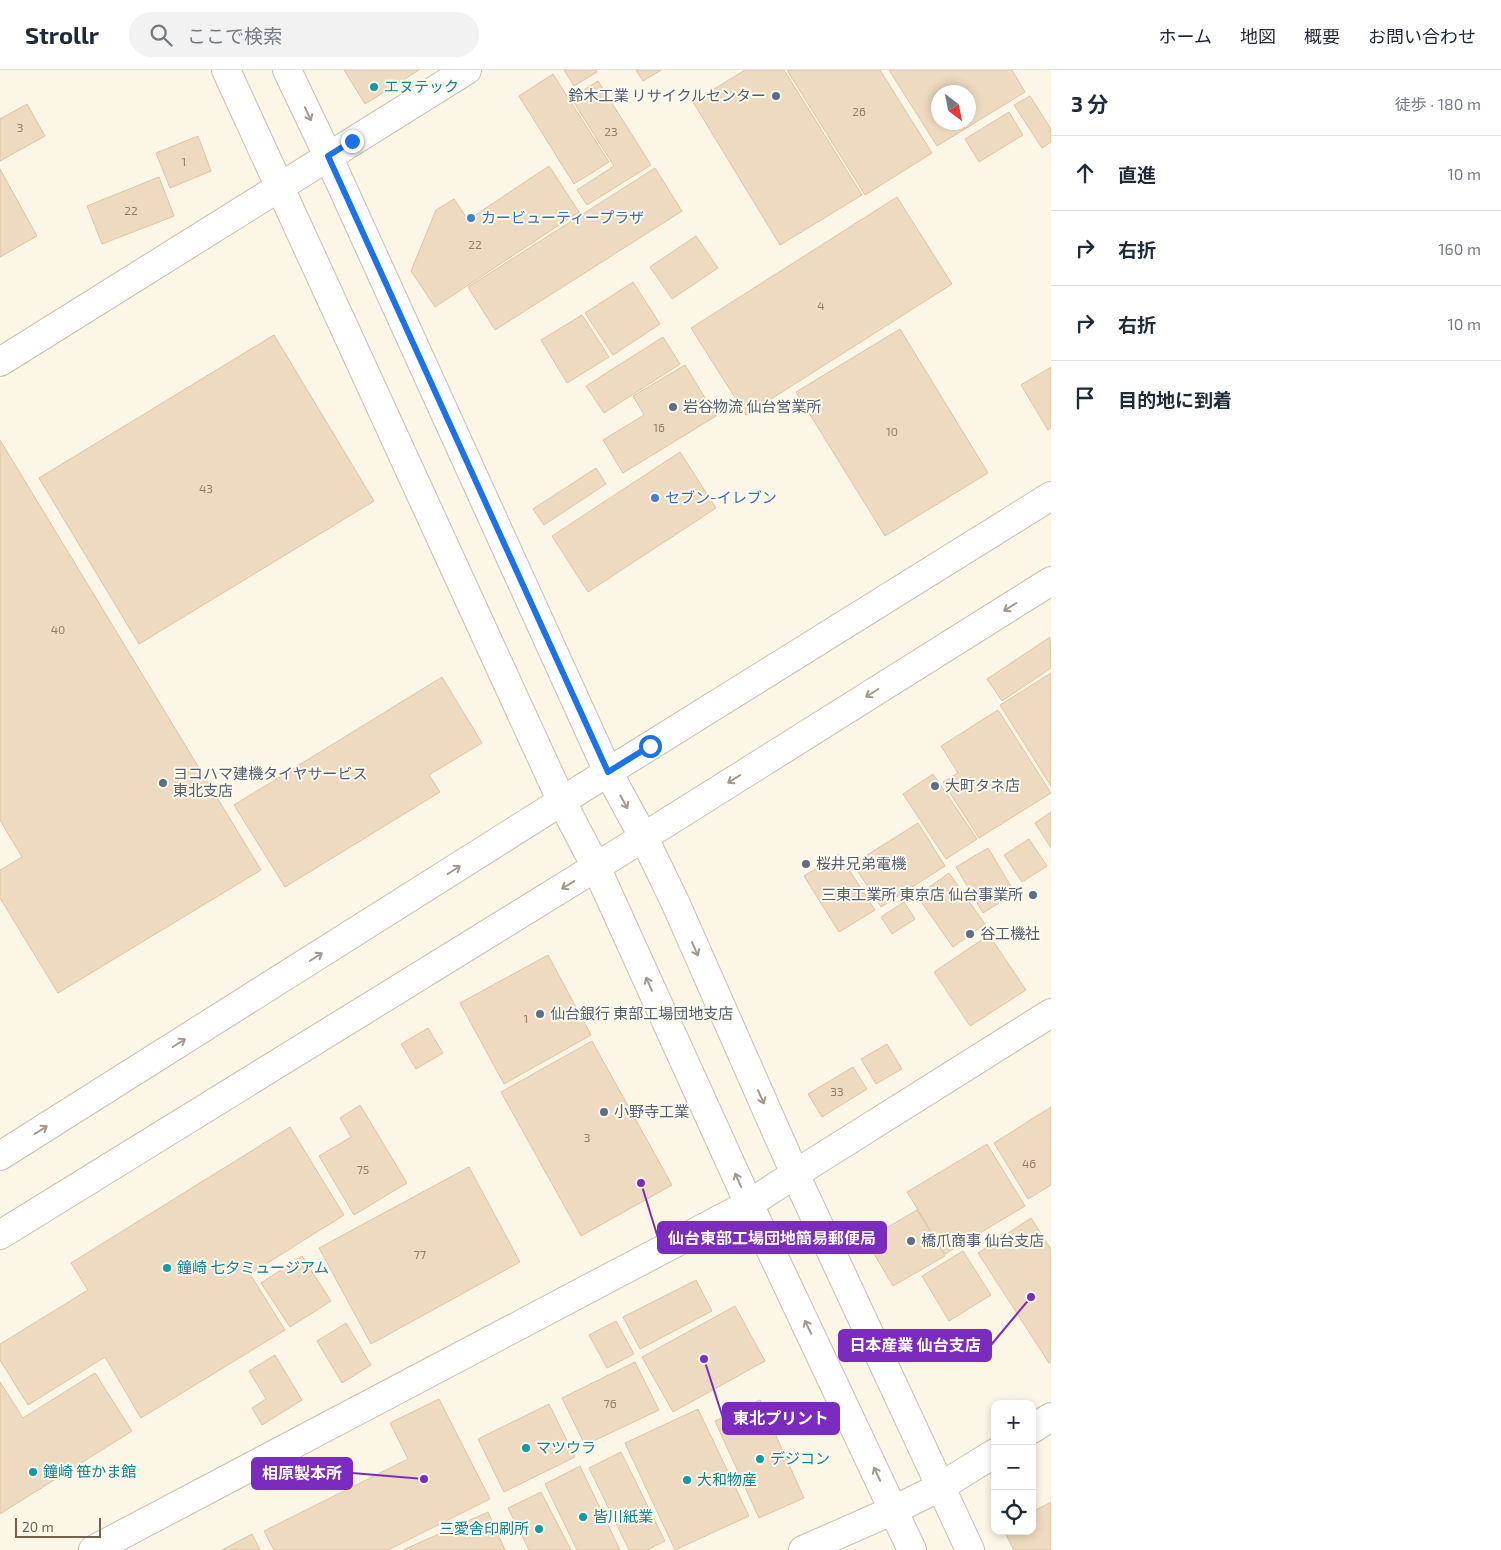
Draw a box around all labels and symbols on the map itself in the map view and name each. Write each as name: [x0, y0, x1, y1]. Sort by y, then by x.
place label: エヌテック: [384, 77, 459, 95]
marker: エヌテック: [368, 81, 380, 93]
north arrow: [931, 85, 976, 130]
place label: 鈴木工業 リサイクルセンター: [568, 86, 766, 104]
marker: 鈴木工業 リサイクルセンター: [770, 90, 782, 102]
house number: 26: [852, 104, 866, 118]
one-way arrow: [304, 106, 313, 121]
house number: 3: [17, 120, 23, 134]
house number: 23: [604, 124, 618, 138]
route end: [341, 130, 364, 153]
house number: 1: [182, 154, 186, 168]
house number: 22: [124, 203, 138, 217]
place label: カービューティープラザ: [481, 208, 644, 226]
marker: カービューティープラザ: [465, 212, 477, 224]
house number: 22: [468, 237, 482, 251]
house number: 4: [817, 298, 825, 312]
place label: 岩谷物流 仙台営業所: [683, 397, 821, 415]
marker: 岩谷物流 仙台営業所: [667, 401, 679, 413]
house number: 16: [653, 420, 665, 434]
house number: 10: [886, 424, 898, 438]
house number: 43: [199, 481, 213, 495]
place label: セブン-イレブン: [665, 488, 777, 506]
marker: セブン-イレブン: [649, 492, 661, 504]
one-way arrow: [1003, 602, 1017, 612]
house number: 40: [51, 622, 65, 636]
one-way arrow: [865, 688, 879, 698]
route start: [639, 735, 662, 758]
place label: ヨコハマ建機タイヤサービス 東北支店: [173, 764, 368, 799]
one-way arrow: [728, 775, 742, 785]
place label: 大町タネ店: [945, 776, 1020, 794]
marker: ヨコハマ建機タイヤサービス 東北支店: [157, 777, 169, 789]
marker: 大町タネ店: [929, 780, 941, 792]
one-way arrow: [620, 795, 630, 809]
place label: 桜井兄弟電機: [816, 854, 906, 872]
marker: 桜井兄弟電機: [800, 858, 812, 870]
one-way arrow: [447, 865, 461, 875]
one-way arrow: [561, 880, 575, 890]
place label: 三東工業所 東京店 仙台事業所: [821, 885, 1023, 903]
marker: 三東工業所 東京店 仙台事業所: [1027, 889, 1039, 901]
place label: 谷工機社: [980, 924, 1040, 942]
marker: 谷工機社: [964, 928, 976, 940]
one-way arrow: [690, 941, 700, 956]
one-way arrow: [309, 951, 323, 961]
one-way arrow: [644, 977, 654, 992]
place label: 仙台銀行 東部工場団地支店: [550, 1004, 733, 1022]
marker: 仙台銀行 東部工場団地支店: [534, 1008, 546, 1020]
house number: 1: [524, 1011, 528, 1025]
one-way arrow: [171, 1038, 185, 1048]
house number: 33: [830, 1084, 844, 1098]
one-way arrow: [756, 1089, 766, 1104]
place label: 小野寺工業: [614, 1102, 689, 1120]
marker: 小野寺工業: [598, 1106, 610, 1118]
one-way arrow: [34, 1124, 48, 1134]
house number: 3: [584, 1130, 590, 1144]
house number: 46: [1022, 1156, 1036, 1170]
house number: 75: [357, 1162, 369, 1176]
one-way arrow: [733, 1173, 743, 1188]
callout: 仙台東部工場団地簡易郵便局: [658, 1222, 886, 1253]
text: 仙台東部工場団地簡易郵便局: [667, 1228, 876, 1247]
place label: 橋爪商事 仙台支店: [921, 1231, 1044, 1249]
marker: 橋爪商事 仙台支店: [905, 1235, 917, 1247]
house number: 77: [414, 1247, 426, 1261]
place label: 鐘崎 七夕ミュージアム: [177, 1258, 329, 1276]
marker: 鐘崎 七夕ミュージアム: [161, 1262, 173, 1274]
one-way arrow: [802, 1320, 812, 1335]
callout: 日本産業 仙台支店: [839, 1330, 991, 1361]
text: 日本産業 仙台支店: [849, 1335, 981, 1354]
house number: 76: [603, 1396, 617, 1410]
callout: 東北プリント: [723, 1403, 839, 1434]
text: 東北プリント: [733, 1408, 829, 1427]
place label: マツウラ: [536, 1438, 596, 1456]
marker: マツウラ: [520, 1442, 532, 1454]
place label: デジコン: [770, 1449, 830, 1467]
marker: デジコン: [754, 1453, 766, 1465]
callout: 相原製本所: [252, 1458, 352, 1489]
place label: 鐘崎 笹かま館: [43, 1462, 136, 1480]
text: 相原製本所: [262, 1463, 342, 1482]
marker: 鐘崎 笹かま館: [27, 1466, 39, 1478]
one-way arrow: [872, 1467, 881, 1482]
place label: 大和物産: [697, 1470, 757, 1488]
marker: 大和物産: [681, 1474, 693, 1486]
place label: 皆川紙業: [593, 1507, 653, 1525]
marker: 皆川紙業: [577, 1511, 589, 1523]
scale bar: [15, 1515, 101, 1538]
place label: 三愛舎印刷所: [439, 1519, 529, 1537]
marker: 三愛舎印刷所: [533, 1523, 545, 1535]

